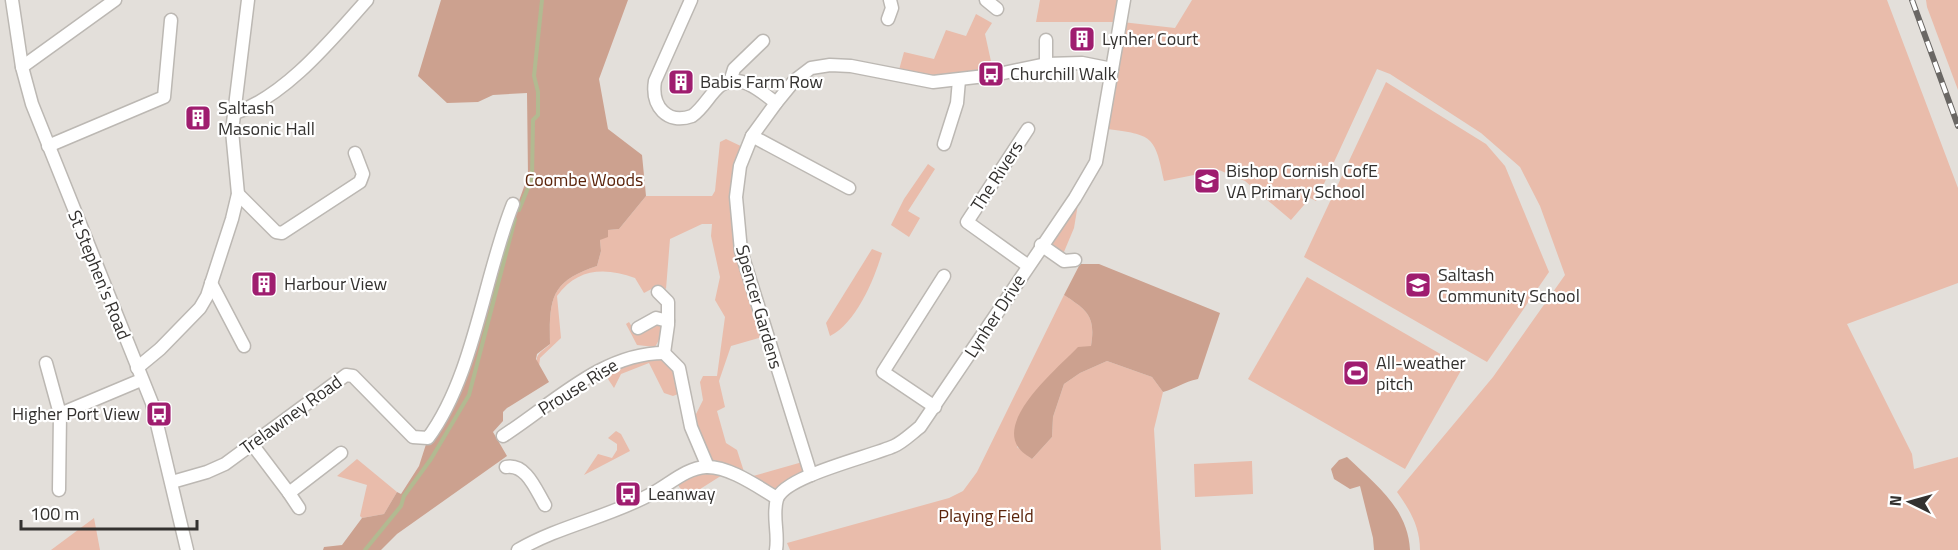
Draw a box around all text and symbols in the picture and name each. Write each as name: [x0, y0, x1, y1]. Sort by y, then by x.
building icon: Lynher Court: [1067, 24, 1097, 54]
place label: Lynher Court: [1102, 25, 1199, 52]
bus stop icon: Churchill Walk: [976, 59, 1006, 89]
place label: Churchill Walk: [1010, 60, 1117, 87]
building icon: Babis Farm Row: [666, 67, 696, 97]
place label: Babis Farm Row: [700, 68, 823, 95]
place label: Saltash Masonic Hall: [218, 94, 315, 142]
building icon: Saltash Masonic Hall: [183, 103, 213, 133]
street label: The Rivers: [964, 135, 1030, 216]
place label: Bishop Cornish CofE VA Primary School: [1226, 157, 1378, 205]
park label: Coombe Woods: [525, 166, 643, 193]
school or university icon: Bishop Cornish CofE VA Primary School: [1192, 166, 1222, 196]
street label: St Stephen's Road: [61, 206, 138, 344]
street label: Spencer Gardens: [729, 242, 790, 372]
place label: Saltash Community School: [1438, 261, 1580, 309]
building icon: Harbour View: [249, 269, 279, 299]
street label: Lynher Drive: [958, 269, 1032, 363]
place label: Harbour View: [284, 270, 388, 297]
school or university icon: Saltash Community School: [1403, 270, 1433, 300]
place label: All-weather pitch: [1376, 349, 1466, 397]
street label: Prouse Rise: [533, 351, 623, 422]
sports icon: All-weather pitch: [1341, 358, 1371, 388]
street label: Trelawney Road: [234, 368, 347, 461]
bus stop icon: Higher Port View: [144, 399, 174, 429]
place label: Higher Port View: [12, 400, 140, 427]
north arrow: [1880, 472, 1940, 532]
bus stop icon: Leanway: [613, 479, 643, 509]
place label: Leanway: [648, 480, 716, 507]
scale bar: [21, 493, 196, 531]
text: N: [1883, 494, 1907, 507]
text: 100 m: [30, 500, 79, 527]
park label: Playing Field: [938, 502, 1034, 529]

